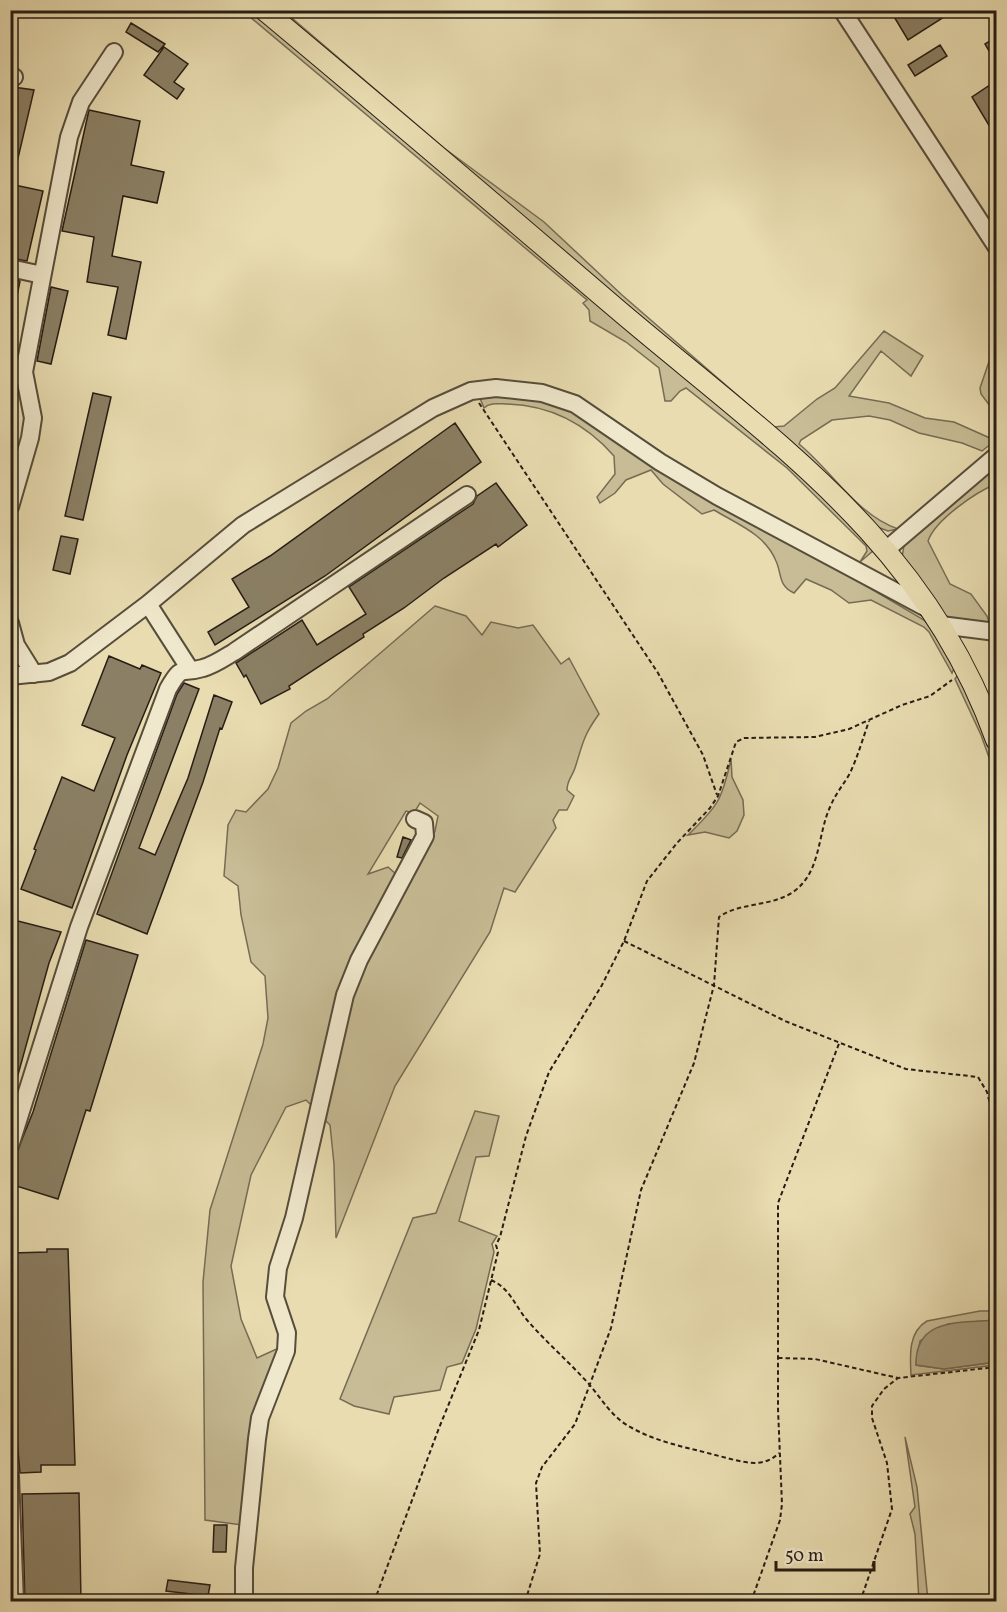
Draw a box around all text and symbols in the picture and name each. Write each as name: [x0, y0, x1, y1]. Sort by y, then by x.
scale bar: [776, 1534, 874, 1572]
text: 50 m: [785, 1544, 824, 1569]

